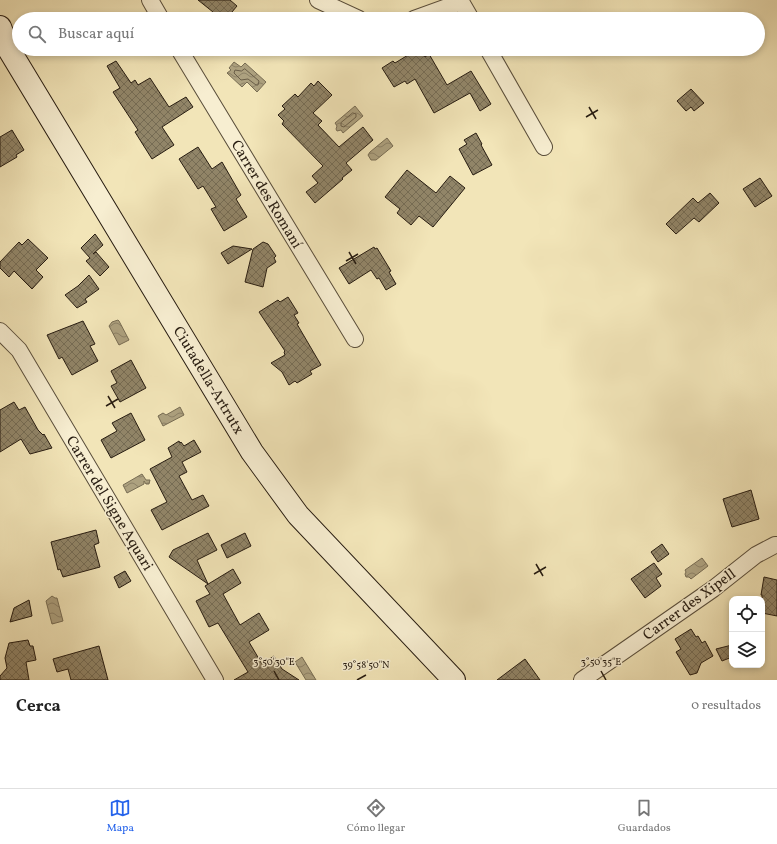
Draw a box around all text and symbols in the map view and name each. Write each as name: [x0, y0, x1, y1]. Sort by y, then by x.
search box: [12, 12, 765, 56]
icon: search: [26, 23, 48, 45]
text: Buscar aquí: [58, 24, 134, 45]
street label: Carrer des Romaní: [225, 136, 307, 253]
street label: Ciutadella-Artrutx: [167, 323, 248, 439]
street label: Carrer del Signe Aquari: [60, 432, 157, 575]
street label: Carrer des Xipell: [639, 564, 741, 646]
map controls: [729, 596, 765, 668]
button: locate: [729, 596, 765, 632]
button: layers: [729, 632, 765, 668]
text: 3°50'30"E: [253, 655, 295, 669]
text: 3°50'35"E: [581, 655, 621, 669]
text: 39°58'50"N: [343, 658, 390, 672]
text: Cerca: [16, 695, 61, 718]
text: 0 resultados: [691, 697, 761, 715]
tab: Mapa: [106, 797, 134, 836]
tab: Cómo llegar: [347, 797, 405, 836]
tab: Guardados: [618, 797, 671, 836]

